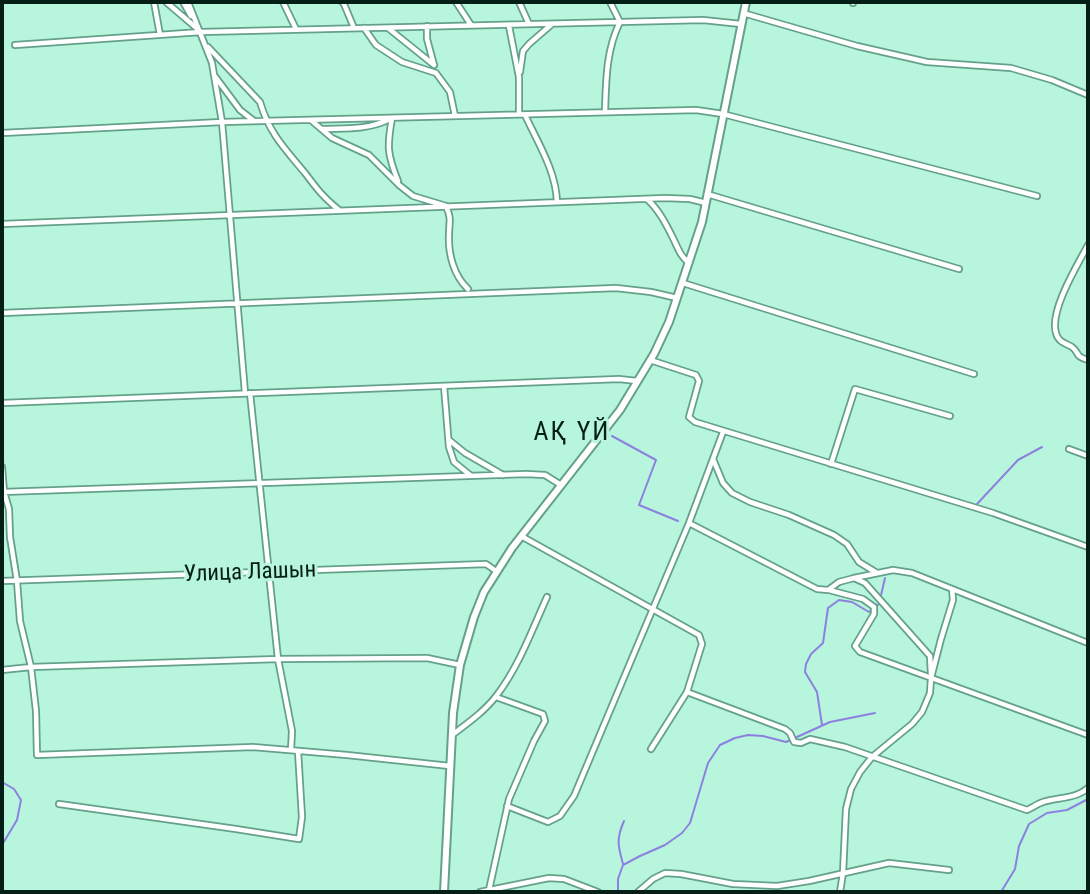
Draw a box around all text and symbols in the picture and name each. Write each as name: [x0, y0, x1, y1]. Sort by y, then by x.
district label: АҚ ҮЙ: [534, 417, 610, 449]
street label: Улица Лашын: [183, 557, 317, 589]

